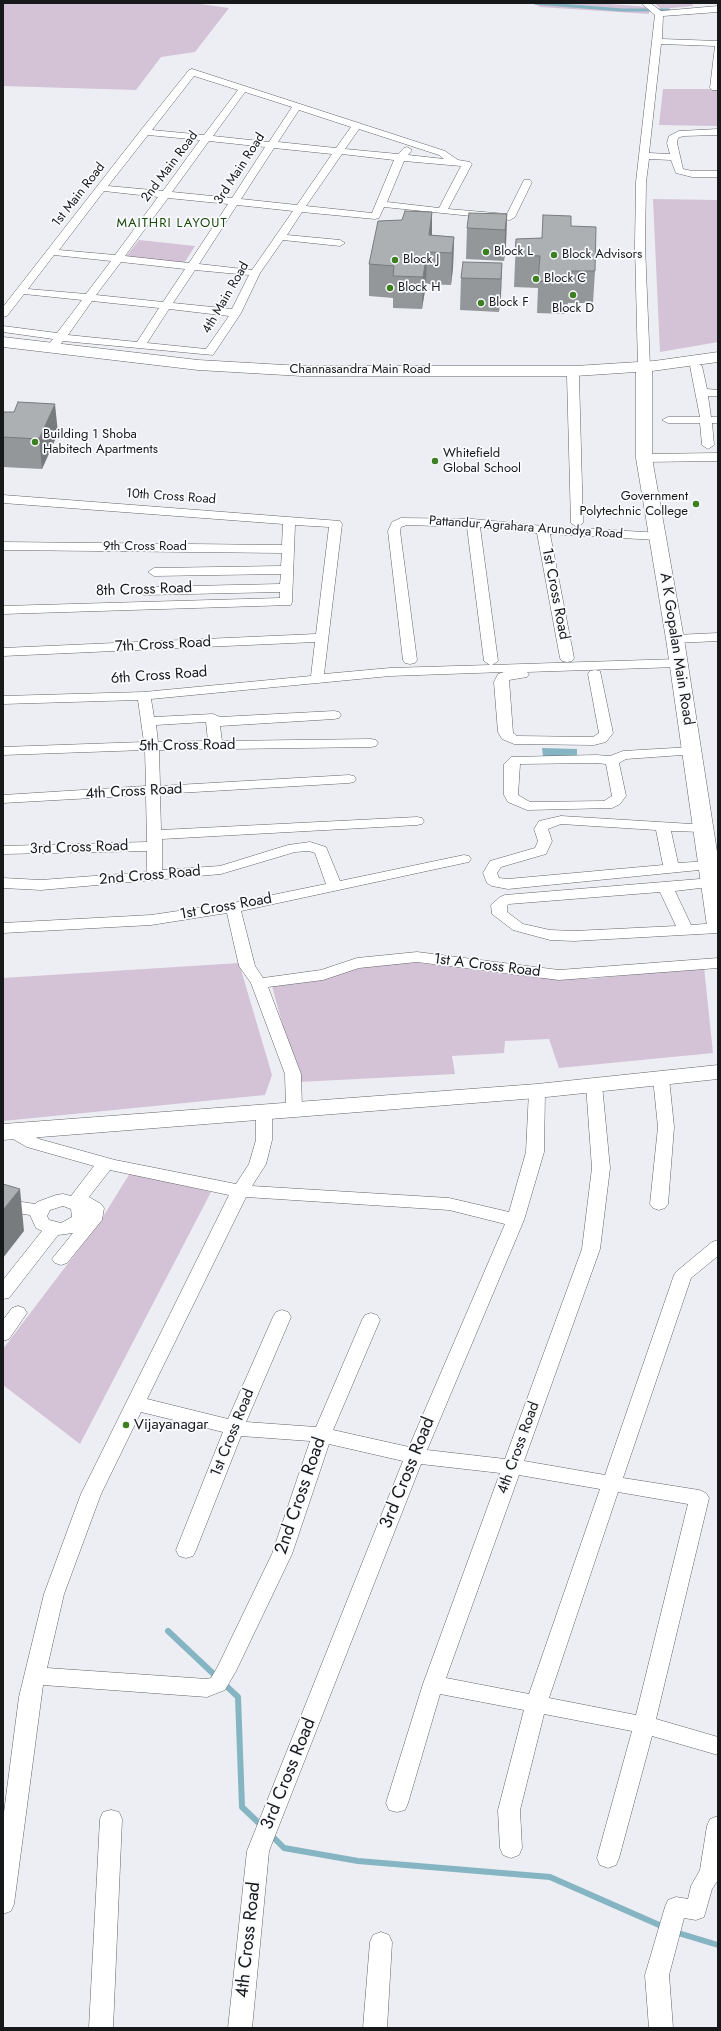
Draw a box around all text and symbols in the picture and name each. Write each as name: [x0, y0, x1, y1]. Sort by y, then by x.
street label: 2nd Main Road: [138, 129, 202, 205]
street label: 3rd Main Road: [211, 130, 269, 208]
street label: 1st Main Road: [49, 160, 109, 230]
district label: MAITHRI LAYOUT: [116, 216, 228, 232]
place label: Block L: [494, 244, 533, 260]
marker: Block L: [481, 247, 491, 257]
place label: Block Advisors: [562, 247, 642, 263]
marker: Block Advisors: [549, 250, 559, 260]
place label: Block J: [403, 252, 439, 268]
marker: Block J: [390, 255, 400, 265]
street label: 4th Main Road: [199, 259, 253, 337]
place label: Block C: [544, 271, 586, 287]
marker: Block C: [531, 274, 541, 284]
place label: Block H: [398, 280, 440, 296]
marker: Block H: [385, 283, 395, 293]
marker: Block D: [568, 290, 578, 300]
place label: Block F: [489, 295, 529, 311]
marker: Block F: [476, 298, 486, 308]
place label: Block D: [552, 301, 594, 317]
street label: Channasandra Main Road: [289, 362, 431, 378]
place label: Building 1 Shoba Habitech Apartments: [43, 427, 158, 458]
marker: Building 1 Shoba Habitech Apartments: [30, 437, 40, 447]
place label: Whitefield Global School: [443, 446, 521, 477]
marker: Whitefield Global School: [430, 456, 440, 466]
street label: 10th Cross Road: [125, 486, 217, 508]
place label: Government Polytechnic College: [580, 489, 688, 520]
marker: Government Polytechnic College: [691, 499, 701, 509]
street label: Pattandur Agrahara Arunodya Road: [428, 513, 624, 543]
street label: 9th Cross Road: [103, 539, 187, 555]
street label: 1st Cross Road: [537, 547, 573, 641]
street label: A K Gopalan Main Road: [655, 572, 697, 726]
street label: 8th Cross Road: [95, 579, 193, 601]
street label: 7th Cross Road: [115, 633, 211, 657]
street label: 6th Cross Road: [110, 664, 208, 688]
street label: 5th Cross Road: [138, 736, 236, 756]
street label: 4th Cross Road: [85, 780, 183, 804]
street label: 3rd Cross Road: [29, 837, 129, 859]
street label: 2nd Cross Road: [99, 863, 201, 889]
street label: 1st Cross Road: [179, 890, 273, 924]
street label: 1st A Cross Road: [432, 951, 542, 981]
street label: 1st Cross Road: [207, 1386, 259, 1480]
street label: 4th Cross Road: [494, 1399, 544, 1497]
street label: 3rd Cross Road: [376, 1414, 440, 1532]
place label: Vijayanagar: [134, 1416, 209, 1434]
marker: Vijayanagar: [121, 1420, 131, 1430]
street label: 2nd Cross Road: [271, 1435, 331, 1557]
street label: 3rd Cross Road: [257, 1715, 321, 1833]
street label: 4th Cross Road: [232, 1881, 266, 1999]

